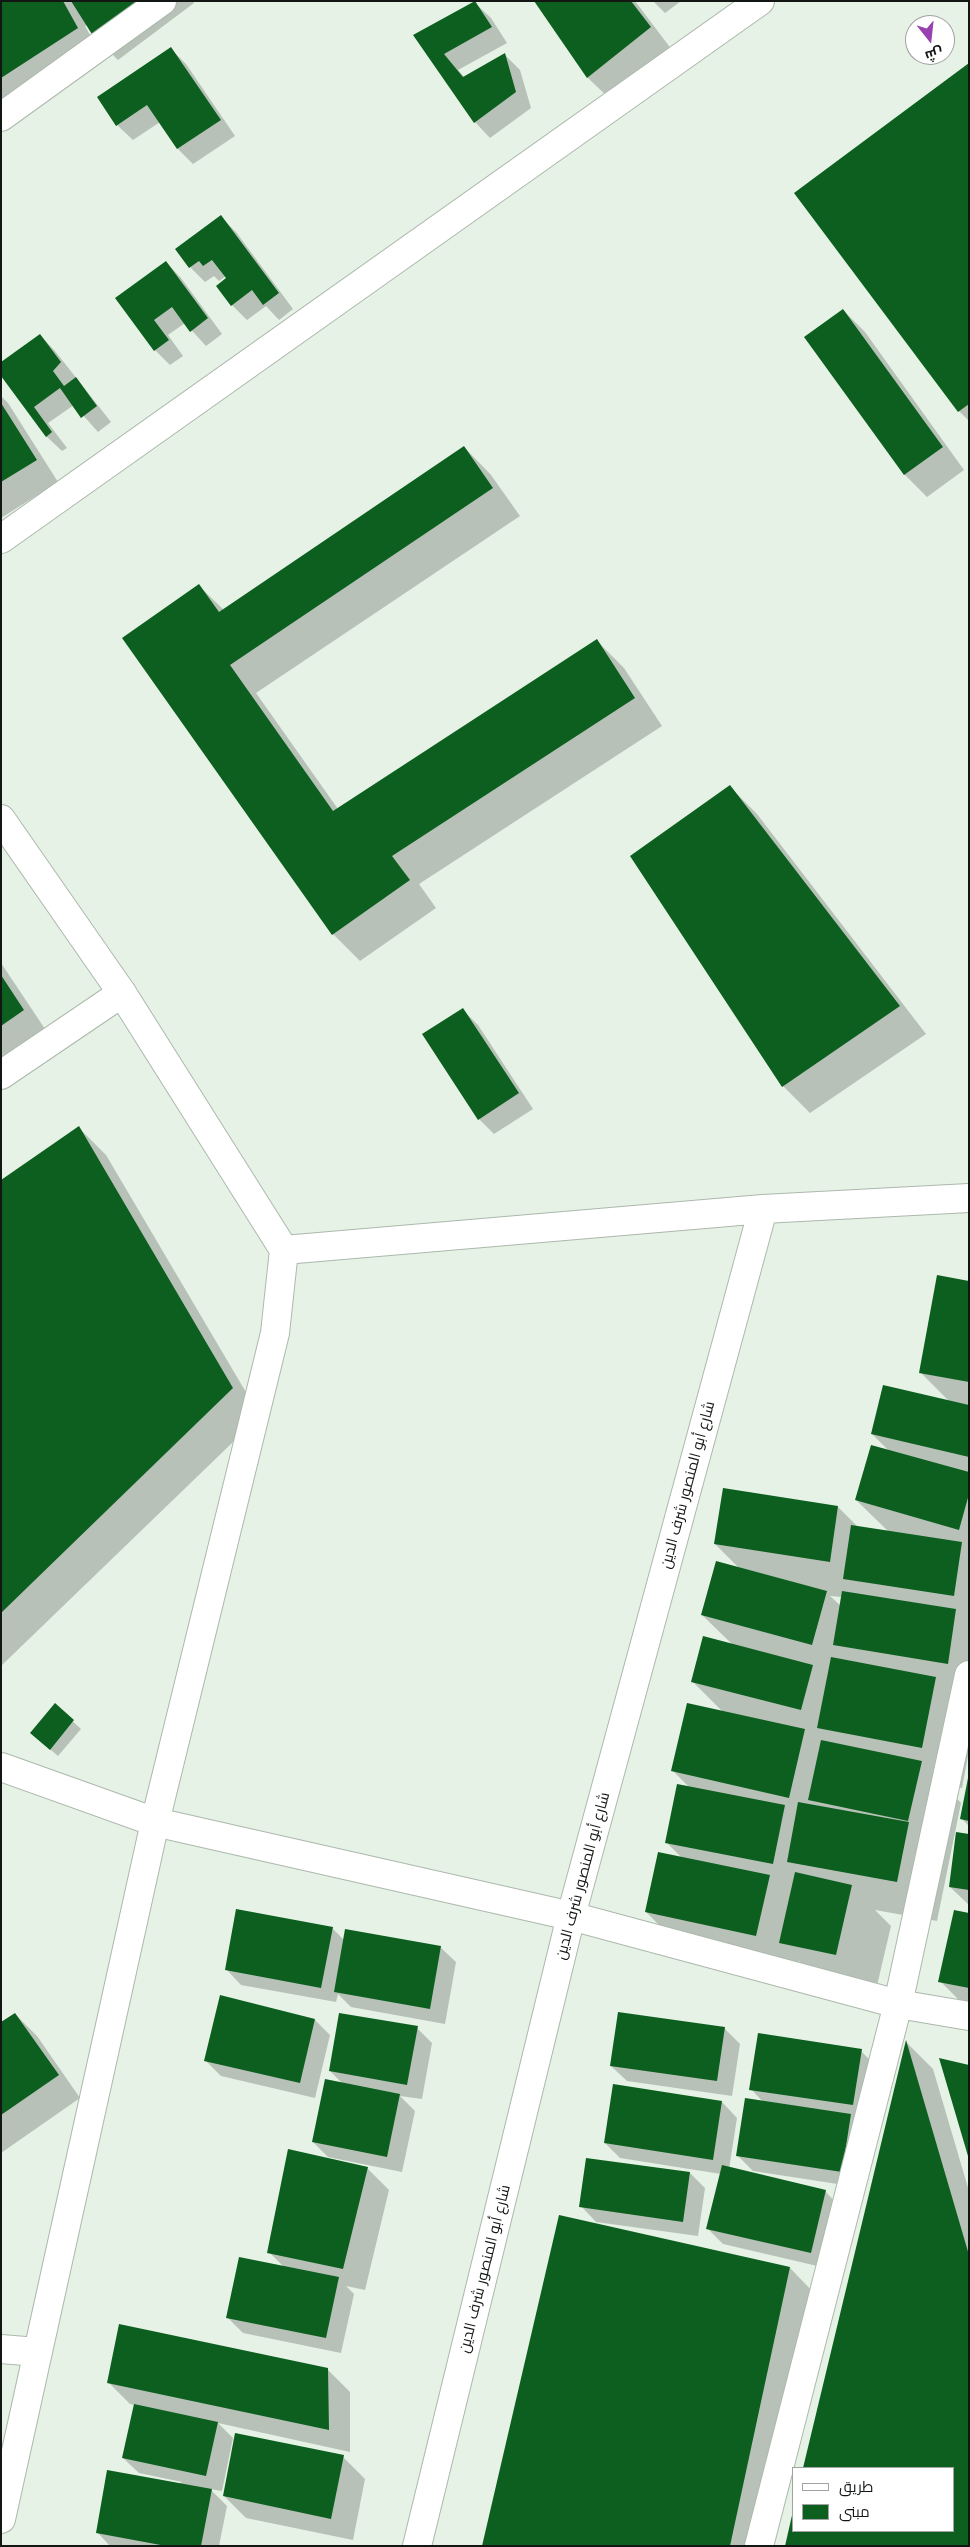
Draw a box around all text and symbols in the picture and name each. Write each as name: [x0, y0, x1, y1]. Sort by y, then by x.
north arrow: [905, 15, 955, 65]
text: ش: [923, 43, 945, 65]
street label: شارع أبو المنصور شرف الدين: [657, 1399, 719, 1571]
street label: شارع أبو المنصور شرف الدين: [552, 1790, 614, 1962]
street label: شارع أبو المنصور شرف الدين: [455, 2183, 515, 2355]
legend: [792, 2467, 955, 2532]
text: طريق: [839, 2478, 873, 2496]
text: مبنى: [839, 2503, 870, 2521]

